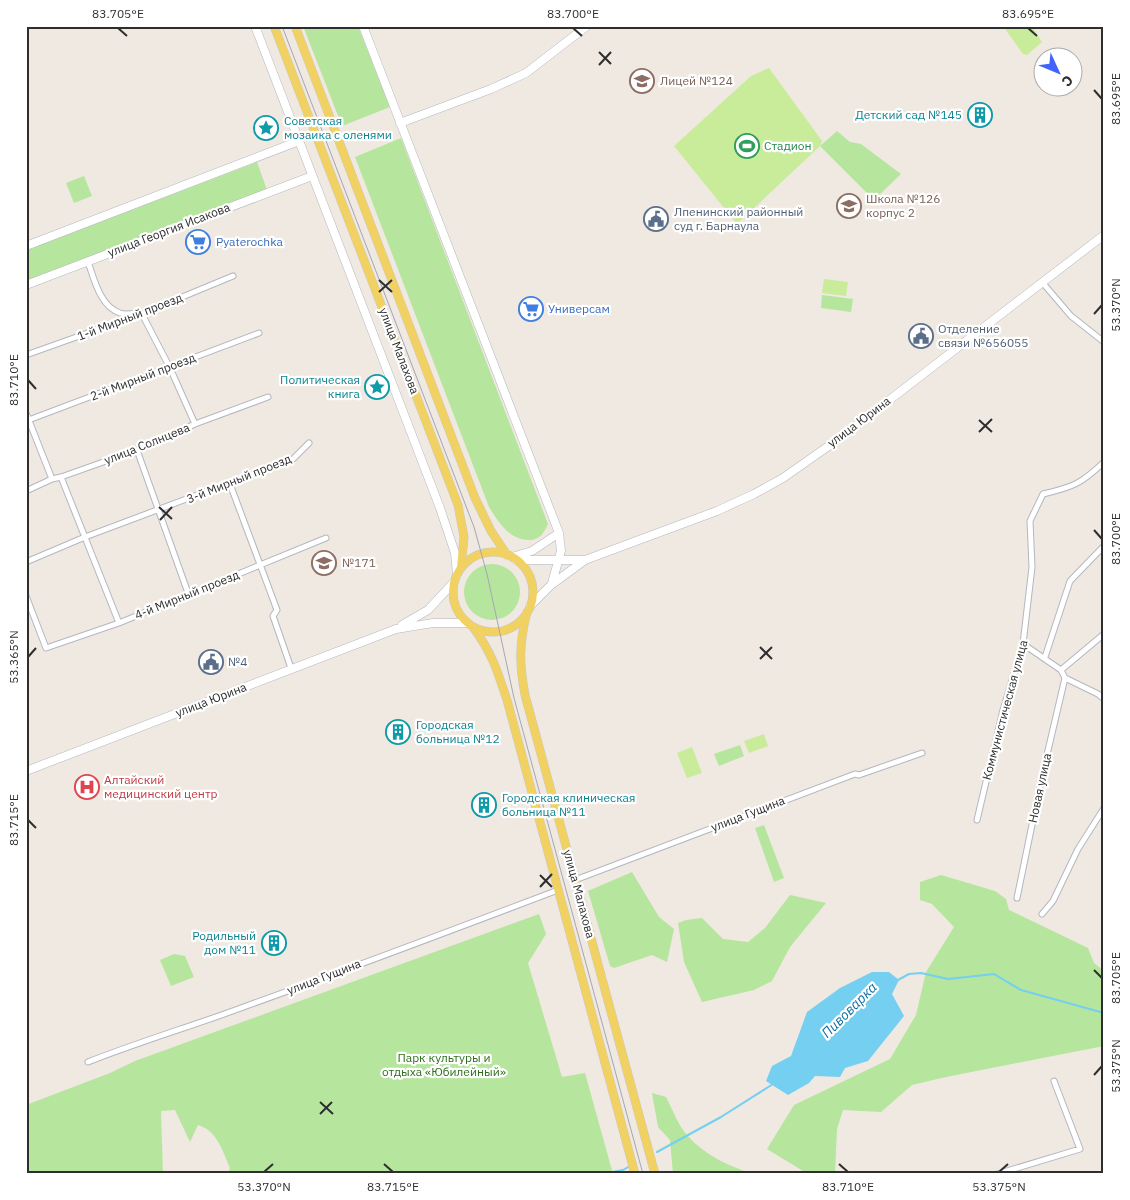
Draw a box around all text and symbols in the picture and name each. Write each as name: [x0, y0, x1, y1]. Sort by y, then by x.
text: 83.705°E: [92, 6, 144, 21]
text: 83.700°E: [547, 6, 599, 21]
text: 83.695°E: [1002, 6, 1054, 21]
north arrow: [1032, 48, 1082, 98]
school or university icon: Лицей №124: [629, 68, 655, 94]
text: С: [1058, 71, 1077, 91]
place label: Лицей №124: [660, 73, 733, 88]
text: 83.695°E: [1108, 73, 1123, 125]
building icon: Детский сад №145: [967, 102, 993, 128]
place label: Детский сад №145: [855, 107, 962, 122]
place label: Советская мозаика с оленями: [284, 113, 392, 142]
place icon: Советская мозаика с оленями: [253, 115, 279, 141]
sports icon: Стадион: [734, 133, 760, 159]
place label: Стадион: [764, 138, 812, 153]
place label: Школа №126 корпус 2: [866, 191, 941, 220]
school or university icon: Школа №126 корпус 2: [836, 193, 862, 219]
street label: улица Георгия Исакова: [106, 199, 233, 260]
place label: Лпенинский районный суд г. Барнаула: [674, 204, 803, 233]
public building icon: Лпенинский районный суд г. Барнаула: [643, 206, 669, 232]
supermarket icon: Pyaterochka: [185, 229, 211, 255]
place label: Pyaterochka: [216, 234, 283, 249]
text: 53.370°N: [1108, 278, 1123, 332]
street label: 1-й Мирный проезд: [75, 290, 185, 344]
supermarket icon: Универсам: [518, 296, 544, 322]
place label: Универсам: [548, 301, 610, 316]
street label: улица Малахова: [376, 306, 423, 397]
place label: Отделение связи №656055: [938, 321, 1029, 350]
public building icon: Отделение связи №656055: [908, 323, 934, 349]
street label: 2-й Мирный проезд: [88, 350, 198, 404]
text: 83.710°E: [6, 354, 21, 406]
place label: Политическая книга: [280, 372, 361, 401]
place icon: Политическая книга: [364, 374, 390, 400]
street label: улица Юрина: [824, 393, 894, 450]
street label: улица Солнцева: [102, 419, 192, 468]
street label: 3-й Мирный проезд: [184, 451, 293, 506]
text: 83.700°E: [1108, 513, 1123, 565]
school or university icon: №171: [311, 550, 337, 576]
place label: №171: [342, 555, 376, 570]
street label: 4-й Мирный проезд: [132, 567, 241, 622]
text: 53.365°N: [6, 630, 21, 684]
street label: Коммунистическая улица: [979, 638, 1031, 782]
public building icon: №4: [198, 649, 224, 675]
place label: №4: [228, 654, 248, 669]
street label: улица Юрина: [173, 679, 249, 720]
place label: Городская больница №12: [416, 717, 500, 746]
building icon: Городская больница №12: [385, 719, 411, 745]
street label: Новая улица: [1025, 751, 1054, 824]
place label: Алтайский медицинский центр: [104, 772, 218, 801]
hospital icon: Алтайский медицинский центр: [74, 774, 100, 800]
place label: Городская клиническая больница №11: [502, 790, 635, 819]
building icon: Городская клиническая больница №11: [471, 792, 497, 818]
street label: улица Гущина: [709, 792, 787, 835]
text: 83.715°E: [6, 794, 21, 846]
street label: улица Малахова: [560, 848, 599, 940]
place label: Родильный дом №11: [192, 928, 256, 957]
building icon: Родильный дом №11: [261, 930, 287, 956]
text: 83.705°E: [1108, 952, 1123, 1004]
street label: улица Гущина: [285, 955, 363, 998]
water label: Пивоварка: [817, 978, 881, 1042]
text: 53.375°N: [1108, 1039, 1123, 1093]
park label: Парк культуры и отдыха «Юбилейный»: [382, 1050, 506, 1079]
text: 53.370°N: [237, 1179, 291, 1194]
text: 83.715°E: [367, 1179, 419, 1194]
text: 83.710°E: [822, 1179, 874, 1194]
text: 53.375°N: [972, 1179, 1026, 1194]

